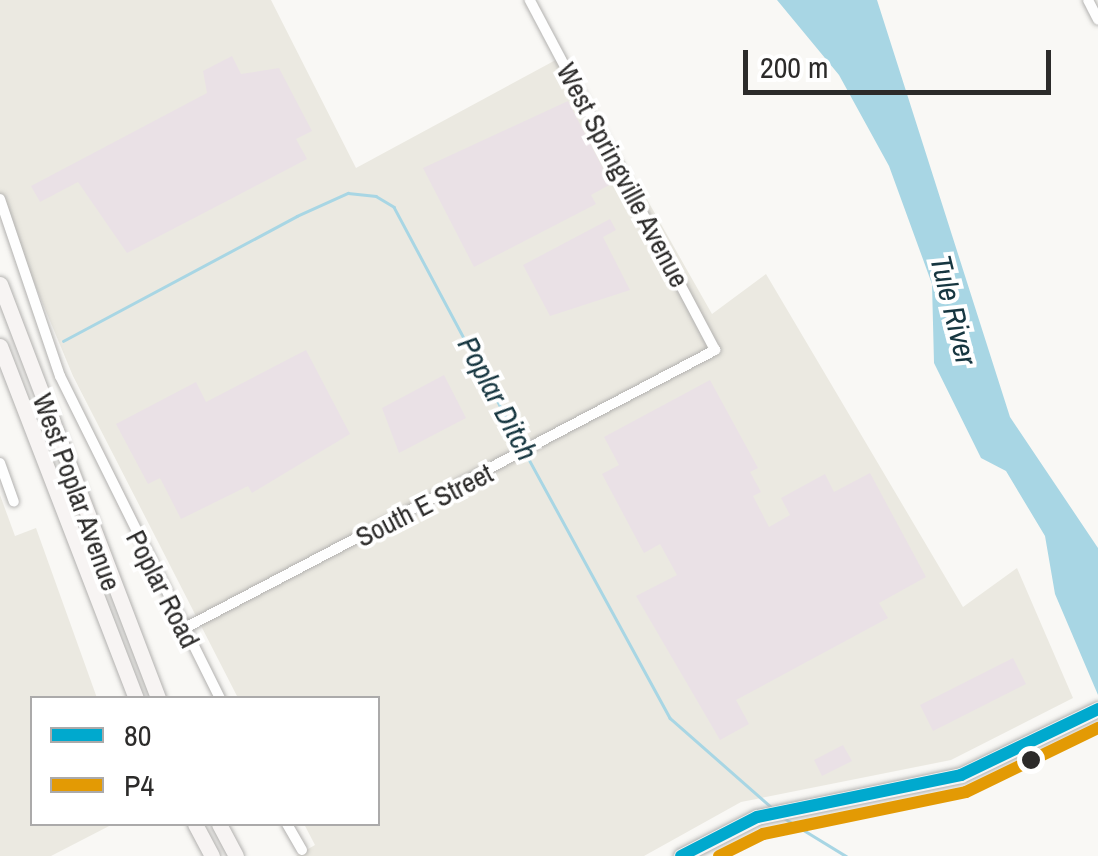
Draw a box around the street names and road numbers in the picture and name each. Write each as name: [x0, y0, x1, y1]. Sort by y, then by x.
street label: West Springville Avenue: [549, 56, 697, 294]
street label: West Poplar Avenue: [26, 388, 128, 596]
street label: South E Street: [350, 456, 498, 554]
street label: Poplar Road: [119, 525, 207, 653]

